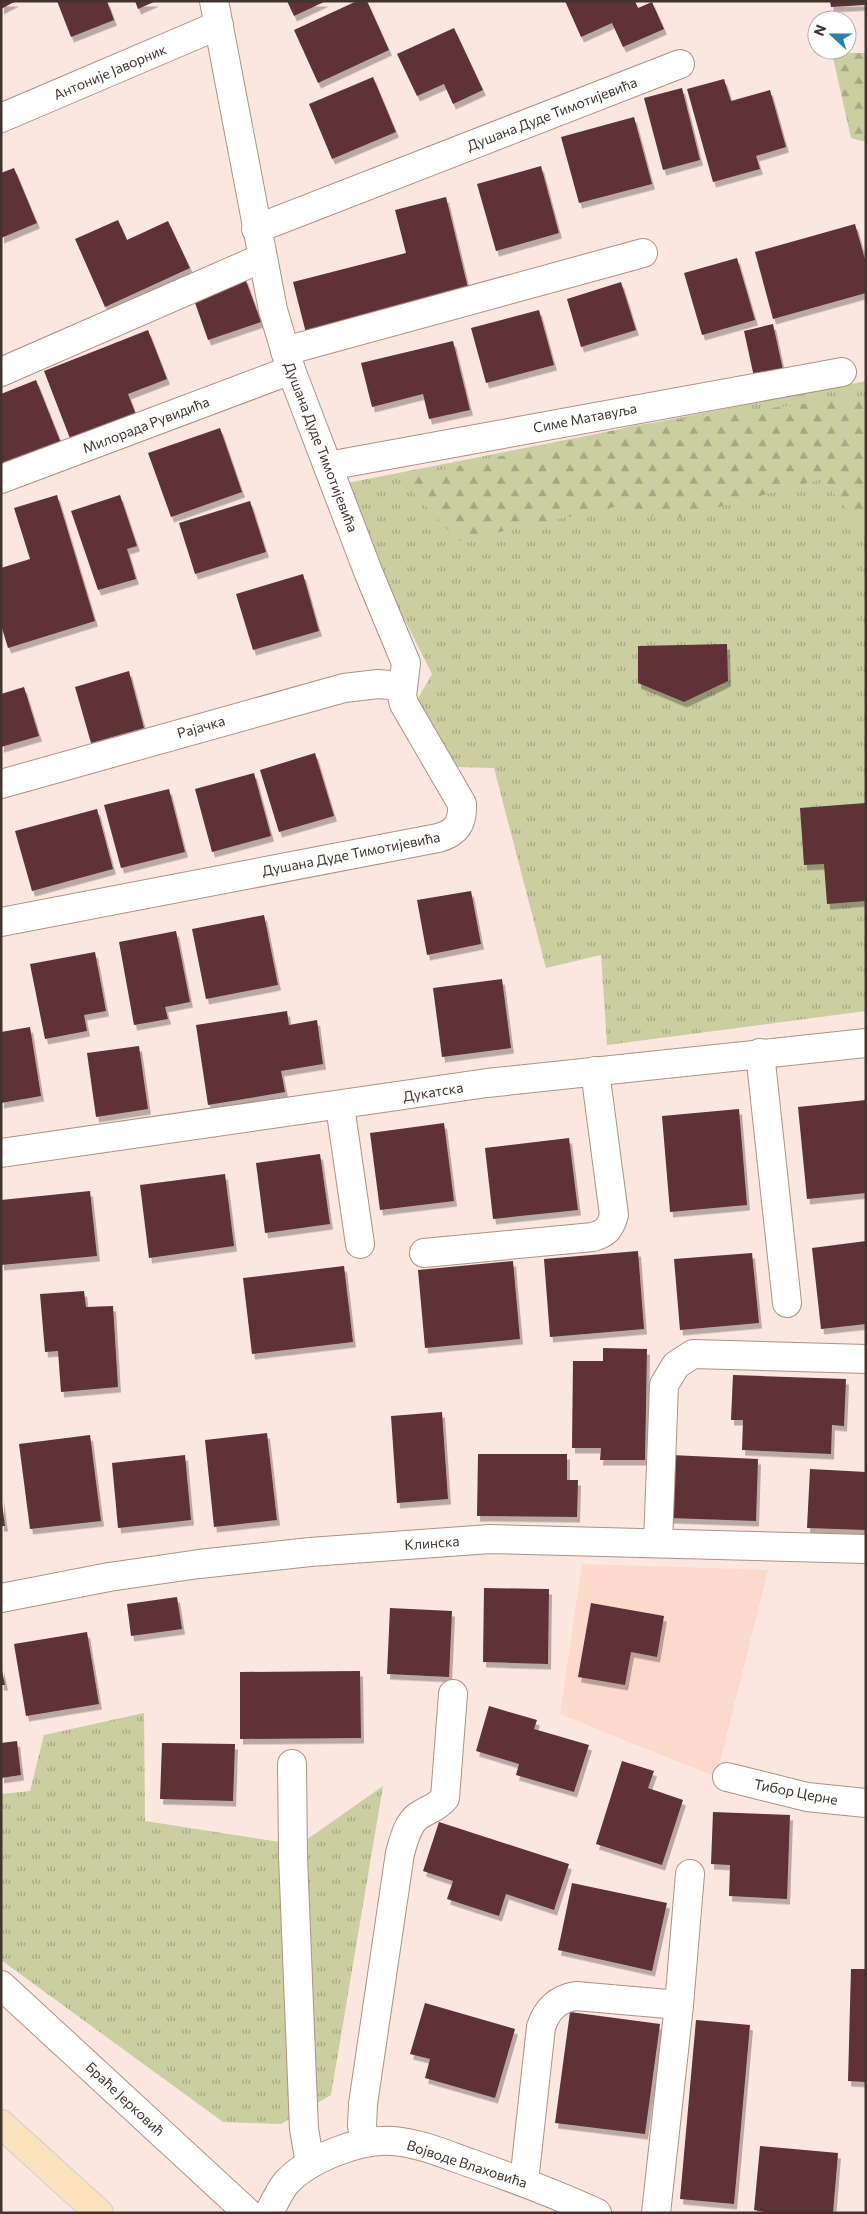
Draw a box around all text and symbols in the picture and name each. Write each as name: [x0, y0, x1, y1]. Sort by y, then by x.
north arrow: [807, 10, 857, 60]
text: N: [810, 22, 829, 38]
street label: Антоније Јаворник: [51, 40, 169, 103]
street label: Душана Дуде Тимотијевића: [464, 73, 639, 154]
street label: Душана Дуде Тимотијевића: [281, 359, 362, 534]
street label: Милорада Рувидића: [80, 393, 212, 457]
street label: Симе Матавуља: [532, 399, 638, 436]
street label: Рајачка: [175, 712, 227, 741]
street label: Душана Дуде Тимотијевића: [260, 828, 441, 879]
street label: Дукатска: [401, 1078, 464, 1105]
street label: Клинска: [404, 1532, 460, 1553]
street label: Тибор Церне: [753, 1775, 840, 1808]
street label: Браће Јерковић: [83, 2058, 168, 2139]
street label: Војводе Влаховића: [405, 2136, 529, 2191]

